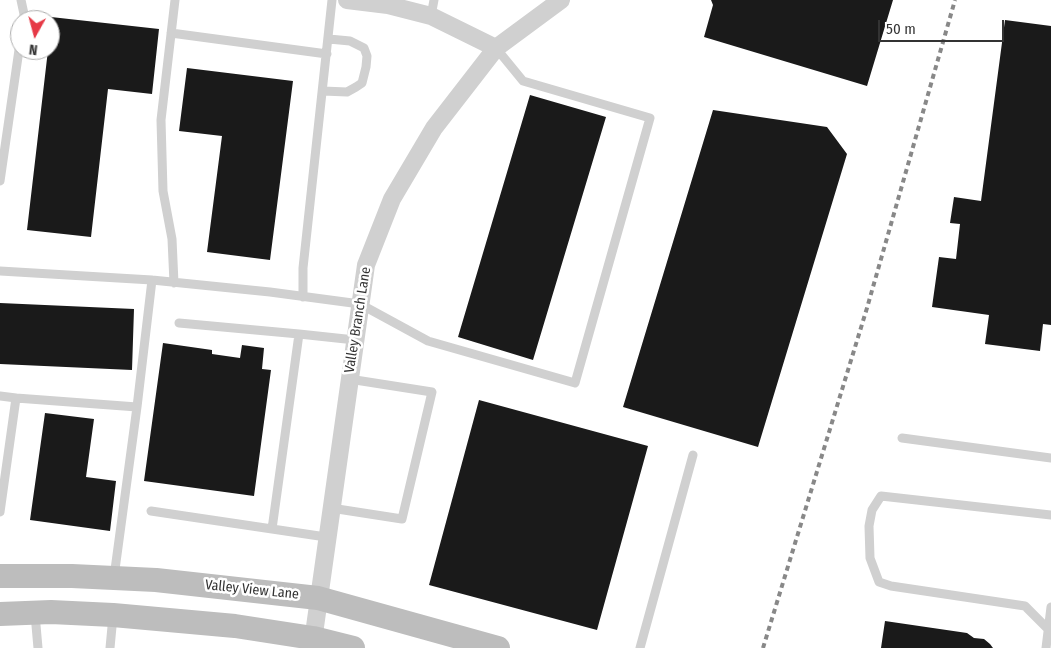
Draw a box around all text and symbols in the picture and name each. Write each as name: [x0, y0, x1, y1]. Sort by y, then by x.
north arrow: [10, 10, 60, 60]
scale bar: [881, 10, 1007, 42]
text: 50 m: [886, 20, 916, 38]
text: N: [28, 40, 38, 58]
street label: Valley Branch Lane: [341, 266, 375, 374]
street label: Valley View Lane: [204, 577, 300, 603]

